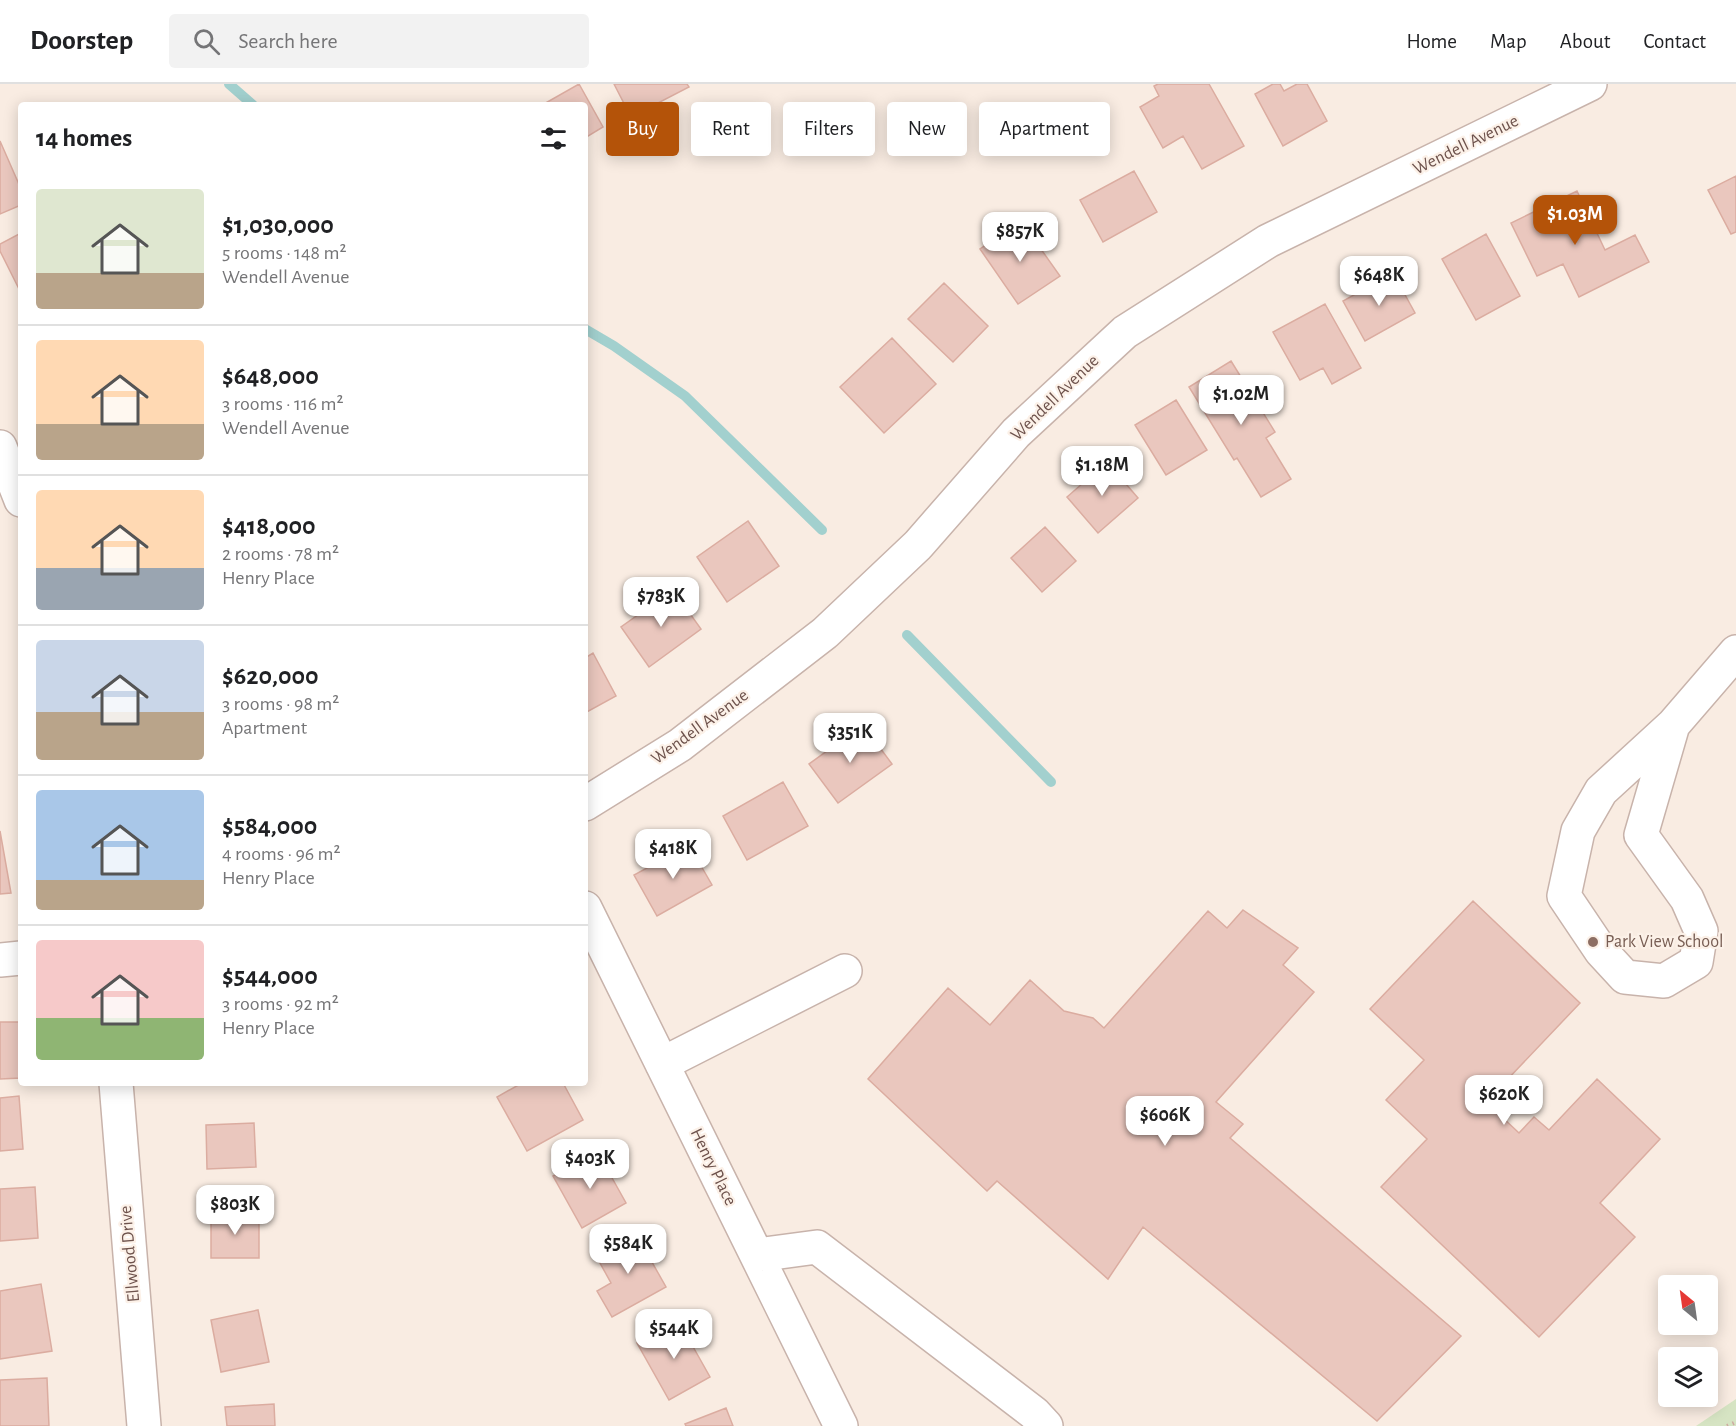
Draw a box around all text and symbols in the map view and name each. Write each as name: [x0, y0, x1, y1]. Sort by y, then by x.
search box: [169, 14, 589, 68]
icon: search: [190, 25, 223, 58]
text: Doorstep: [30, 27, 133, 55]
text: Search here: [238, 30, 338, 52]
text: Home: [1406, 31, 1457, 52]
text: Map: [1490, 31, 1527, 52]
text: About: [1560, 31, 1610, 52]
text: Contact: [1643, 31, 1706, 52]
chip: Buy: [606, 102, 679, 156]
chip: Rent: [691, 102, 771, 156]
chip: Filters: [783, 102, 875, 156]
chip: New: [887, 102, 967, 156]
chip: Apartment: [979, 102, 1110, 156]
street label: Wendell Avenue: [1410, 112, 1522, 178]
icon: filters: [537, 122, 570, 155]
text: 14 homes: [36, 125, 132, 151]
pin: $1.03M: [1526, 195, 1624, 246]
text: $1.03M: [1547, 204, 1603, 224]
text: $1,030,000: [222, 212, 334, 238]
pin: $857K: [978, 212, 1062, 263]
icon: home: [84, 213, 156, 285]
text: $857K: [996, 221, 1044, 241]
text: 5 rooms · 148 m²: [222, 243, 346, 263]
pin: $648K: [1337, 256, 1421, 307]
text: $648K: [1354, 265, 1404, 285]
text: Wendell Avenue: [222, 267, 350, 287]
street label: Wendell Avenue: [1007, 352, 1103, 444]
text: $648,000: [222, 363, 319, 389]
icon: home: [84, 364, 156, 436]
pin: $1.02M: [1192, 375, 1290, 426]
text: $1.02M: [1213, 384, 1269, 404]
text: 3 rooms · 116 m²: [222, 394, 343, 414]
text: Wendell Avenue: [222, 418, 350, 438]
pin: $1.18M: [1053, 446, 1151, 497]
text: $1.18M: [1075, 455, 1129, 475]
text: $418,000: [222, 513, 316, 539]
icon: home: [84, 514, 156, 586]
text: 2 rooms · 78 m²: [222, 544, 339, 564]
text: Henry Place: [222, 568, 315, 588]
pin: $783K: [619, 577, 703, 628]
text: $783K: [637, 586, 685, 606]
text: $620,000: [222, 663, 319, 689]
icon: home: [84, 664, 156, 736]
street label: Wendell Avenue: [648, 686, 752, 768]
text: 3 rooms · 98 m²: [222, 694, 339, 714]
pin: $351K: [808, 713, 892, 764]
text: Apartment: [222, 718, 307, 738]
text: $351K: [827, 722, 873, 742]
text: $584,000: [222, 813, 317, 839]
icon: home: [84, 814, 156, 886]
pin: $418K: [631, 829, 715, 880]
text: $418K: [649, 838, 697, 858]
text: 4 rooms · 96 m²: [222, 844, 340, 864]
text: Henry Place: [222, 868, 315, 888]
place label: Park View School: [1605, 933, 1724, 951]
marker: Park View School: [1586, 935, 1600, 949]
text: $544,000: [222, 963, 318, 989]
icon: home: [84, 964, 156, 1036]
text: 3 rooms · 92 m²: [222, 994, 339, 1014]
text: Henry Place: [222, 1018, 315, 1038]
pin: $620K: [1462, 1075, 1546, 1126]
text: $620K: [1479, 1084, 1529, 1104]
pin: $606K: [1123, 1096, 1207, 1147]
text: $606K: [1140, 1105, 1190, 1125]
street label: Henry Place: [687, 1126, 739, 1208]
pin: $403K: [548, 1139, 632, 1190]
text: $403K: [565, 1148, 615, 1168]
pin: $803K: [193, 1185, 277, 1236]
text: $803K: [210, 1194, 260, 1214]
street label: Ellwood Drive: [117, 1205, 143, 1303]
pin: $584K: [586, 1224, 670, 1275]
text: $584K: [603, 1233, 653, 1253]
north arrow: [1658, 1275, 1718, 1335]
map controls: [1658, 1275, 1718, 1407]
pin: $544K: [632, 1309, 716, 1360]
text: $544K: [649, 1318, 699, 1338]
button: layers: [1658, 1347, 1718, 1407]

